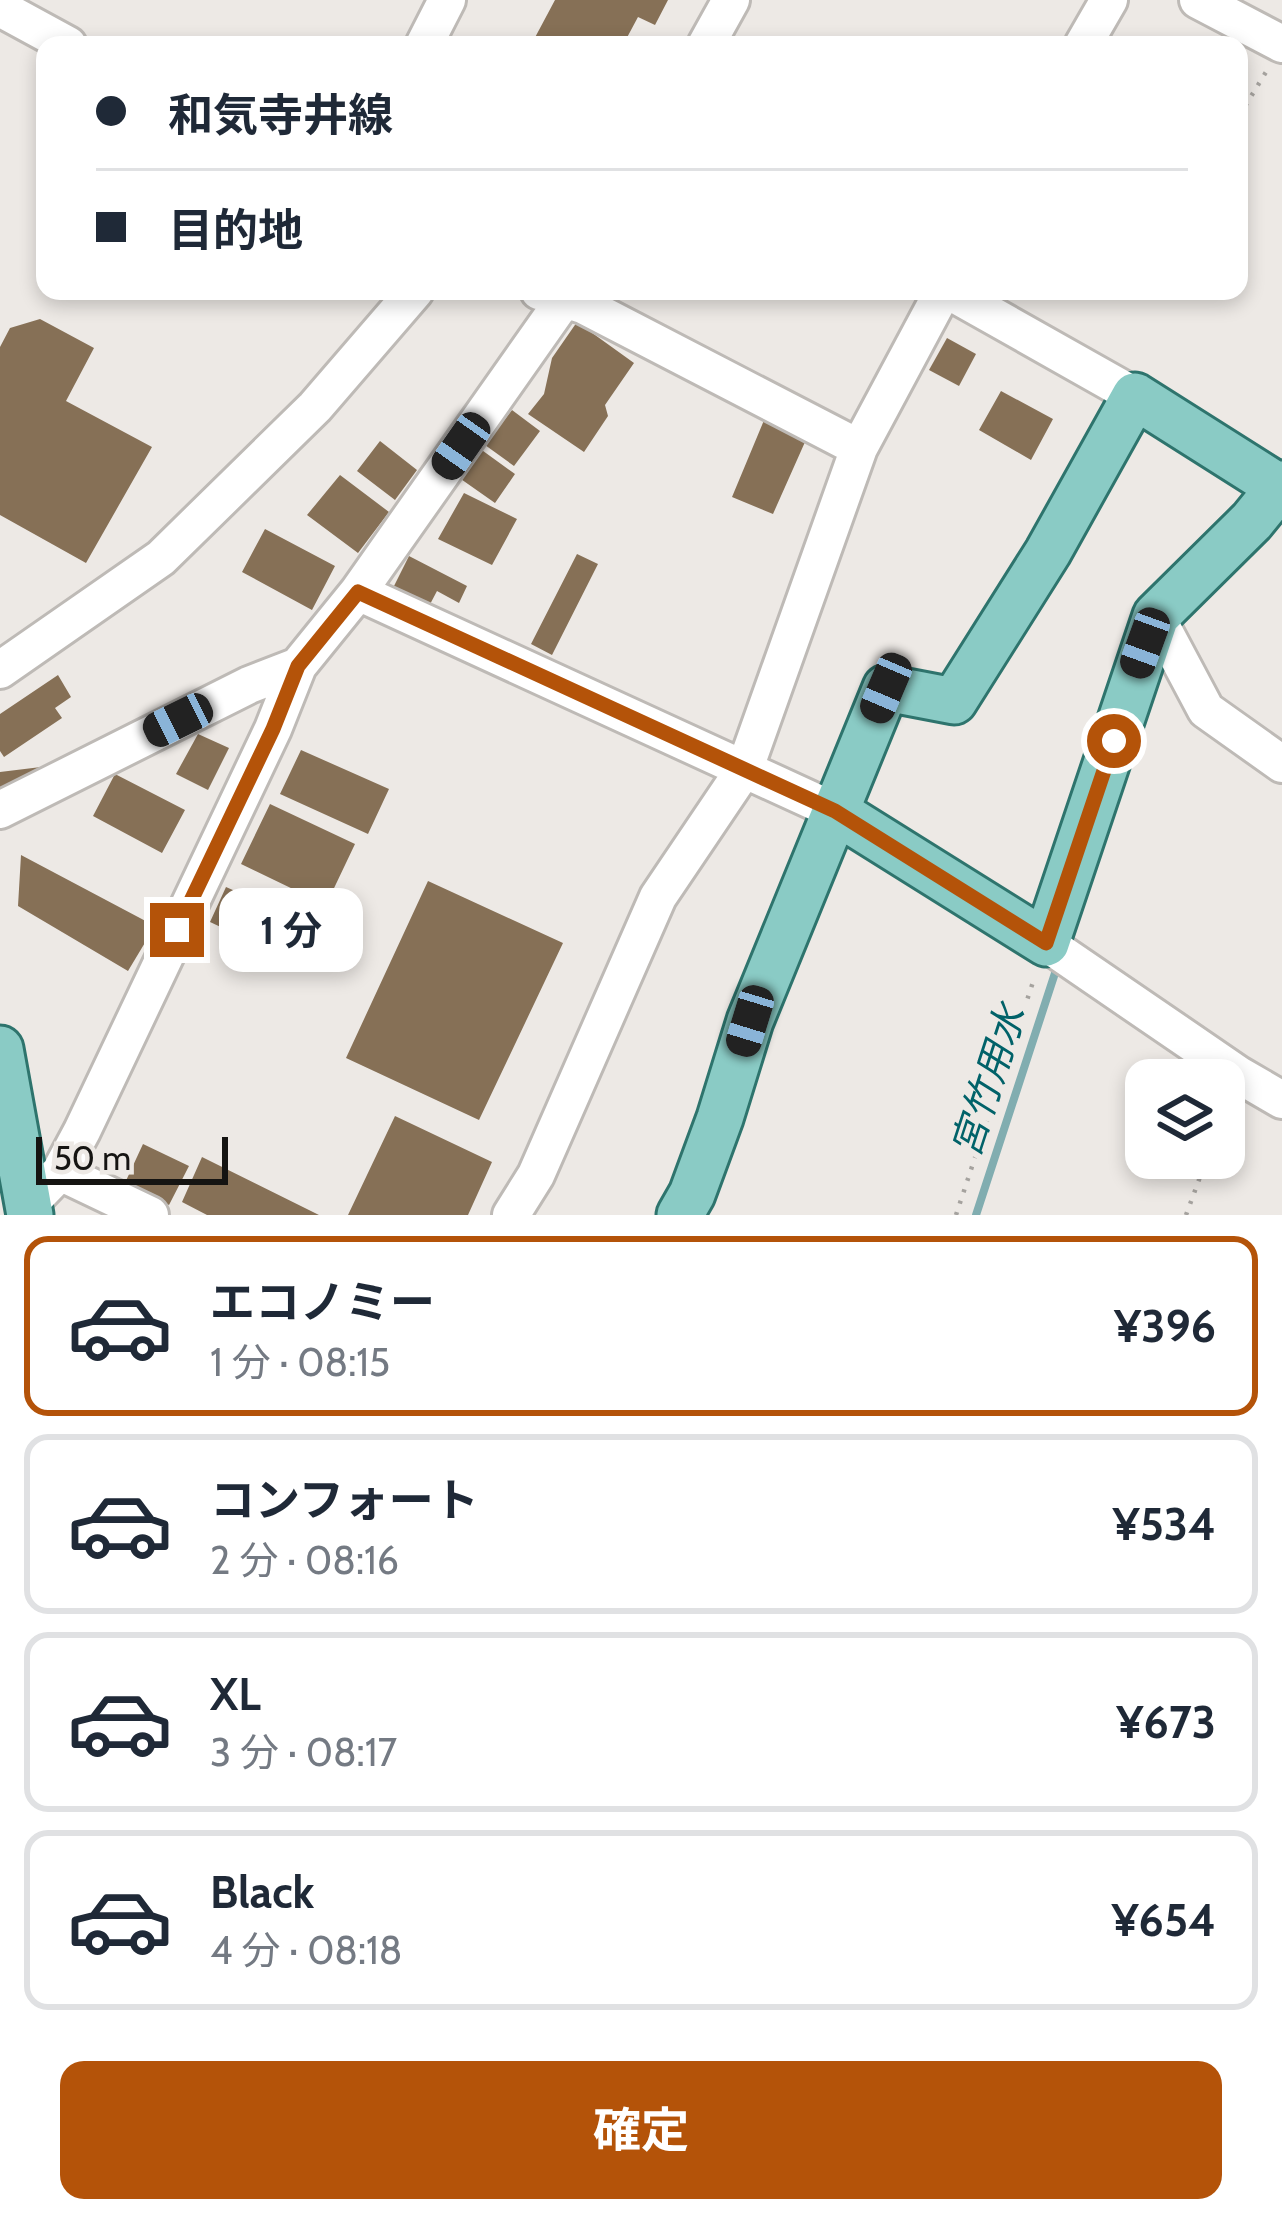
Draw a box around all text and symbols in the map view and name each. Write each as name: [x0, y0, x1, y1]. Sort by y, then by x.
text: 和気寺井線: [168, 88, 393, 142]
text: 目的地: [168, 203, 303, 257]
car: [426, 406, 496, 486]
car: [1116, 603, 1174, 683]
car: [855, 648, 917, 728]
car: [138, 688, 218, 752]
route start: [1087, 714, 1141, 768]
callout: 1 分: [219, 888, 363, 972]
route end: [150, 903, 204, 957]
text: 1 分: [260, 906, 322, 954]
car: [722, 981, 778, 1061]
water label: 宮竹用水: [941, 996, 1036, 1163]
map controls: [1125, 1059, 1245, 1179]
button: layers: [1125, 1059, 1245, 1179]
scale bar: [36, 1131, 228, 1184]
text: 50 m: [54, 1138, 131, 1178]
icon: car: [66, 1272, 174, 1380]
text: エコノミー: [210, 1275, 435, 1329]
text: ¥396: [1114, 1299, 1216, 1353]
text: 1 分 · 08:15: [210, 1338, 390, 1386]
icon: car: [66, 1470, 174, 1578]
text: コンフォート: [210, 1473, 479, 1527]
text: ¥534: [1112, 1497, 1216, 1551]
text: 2 分 · 08:16: [210, 1536, 399, 1584]
text: XL: [210, 1667, 261, 1721]
icon: car: [66, 1668, 174, 1776]
text: ¥673: [1116, 1695, 1216, 1749]
text: 3 分 · 08:17: [210, 1728, 397, 1776]
text: Black: [210, 1865, 314, 1919]
icon: car: [66, 1866, 174, 1974]
text: ¥654: [1111, 1893, 1216, 1947]
text: 4 分 · 08:18: [210, 1926, 402, 1974]
button: 確定: [60, 2061, 1222, 2199]

